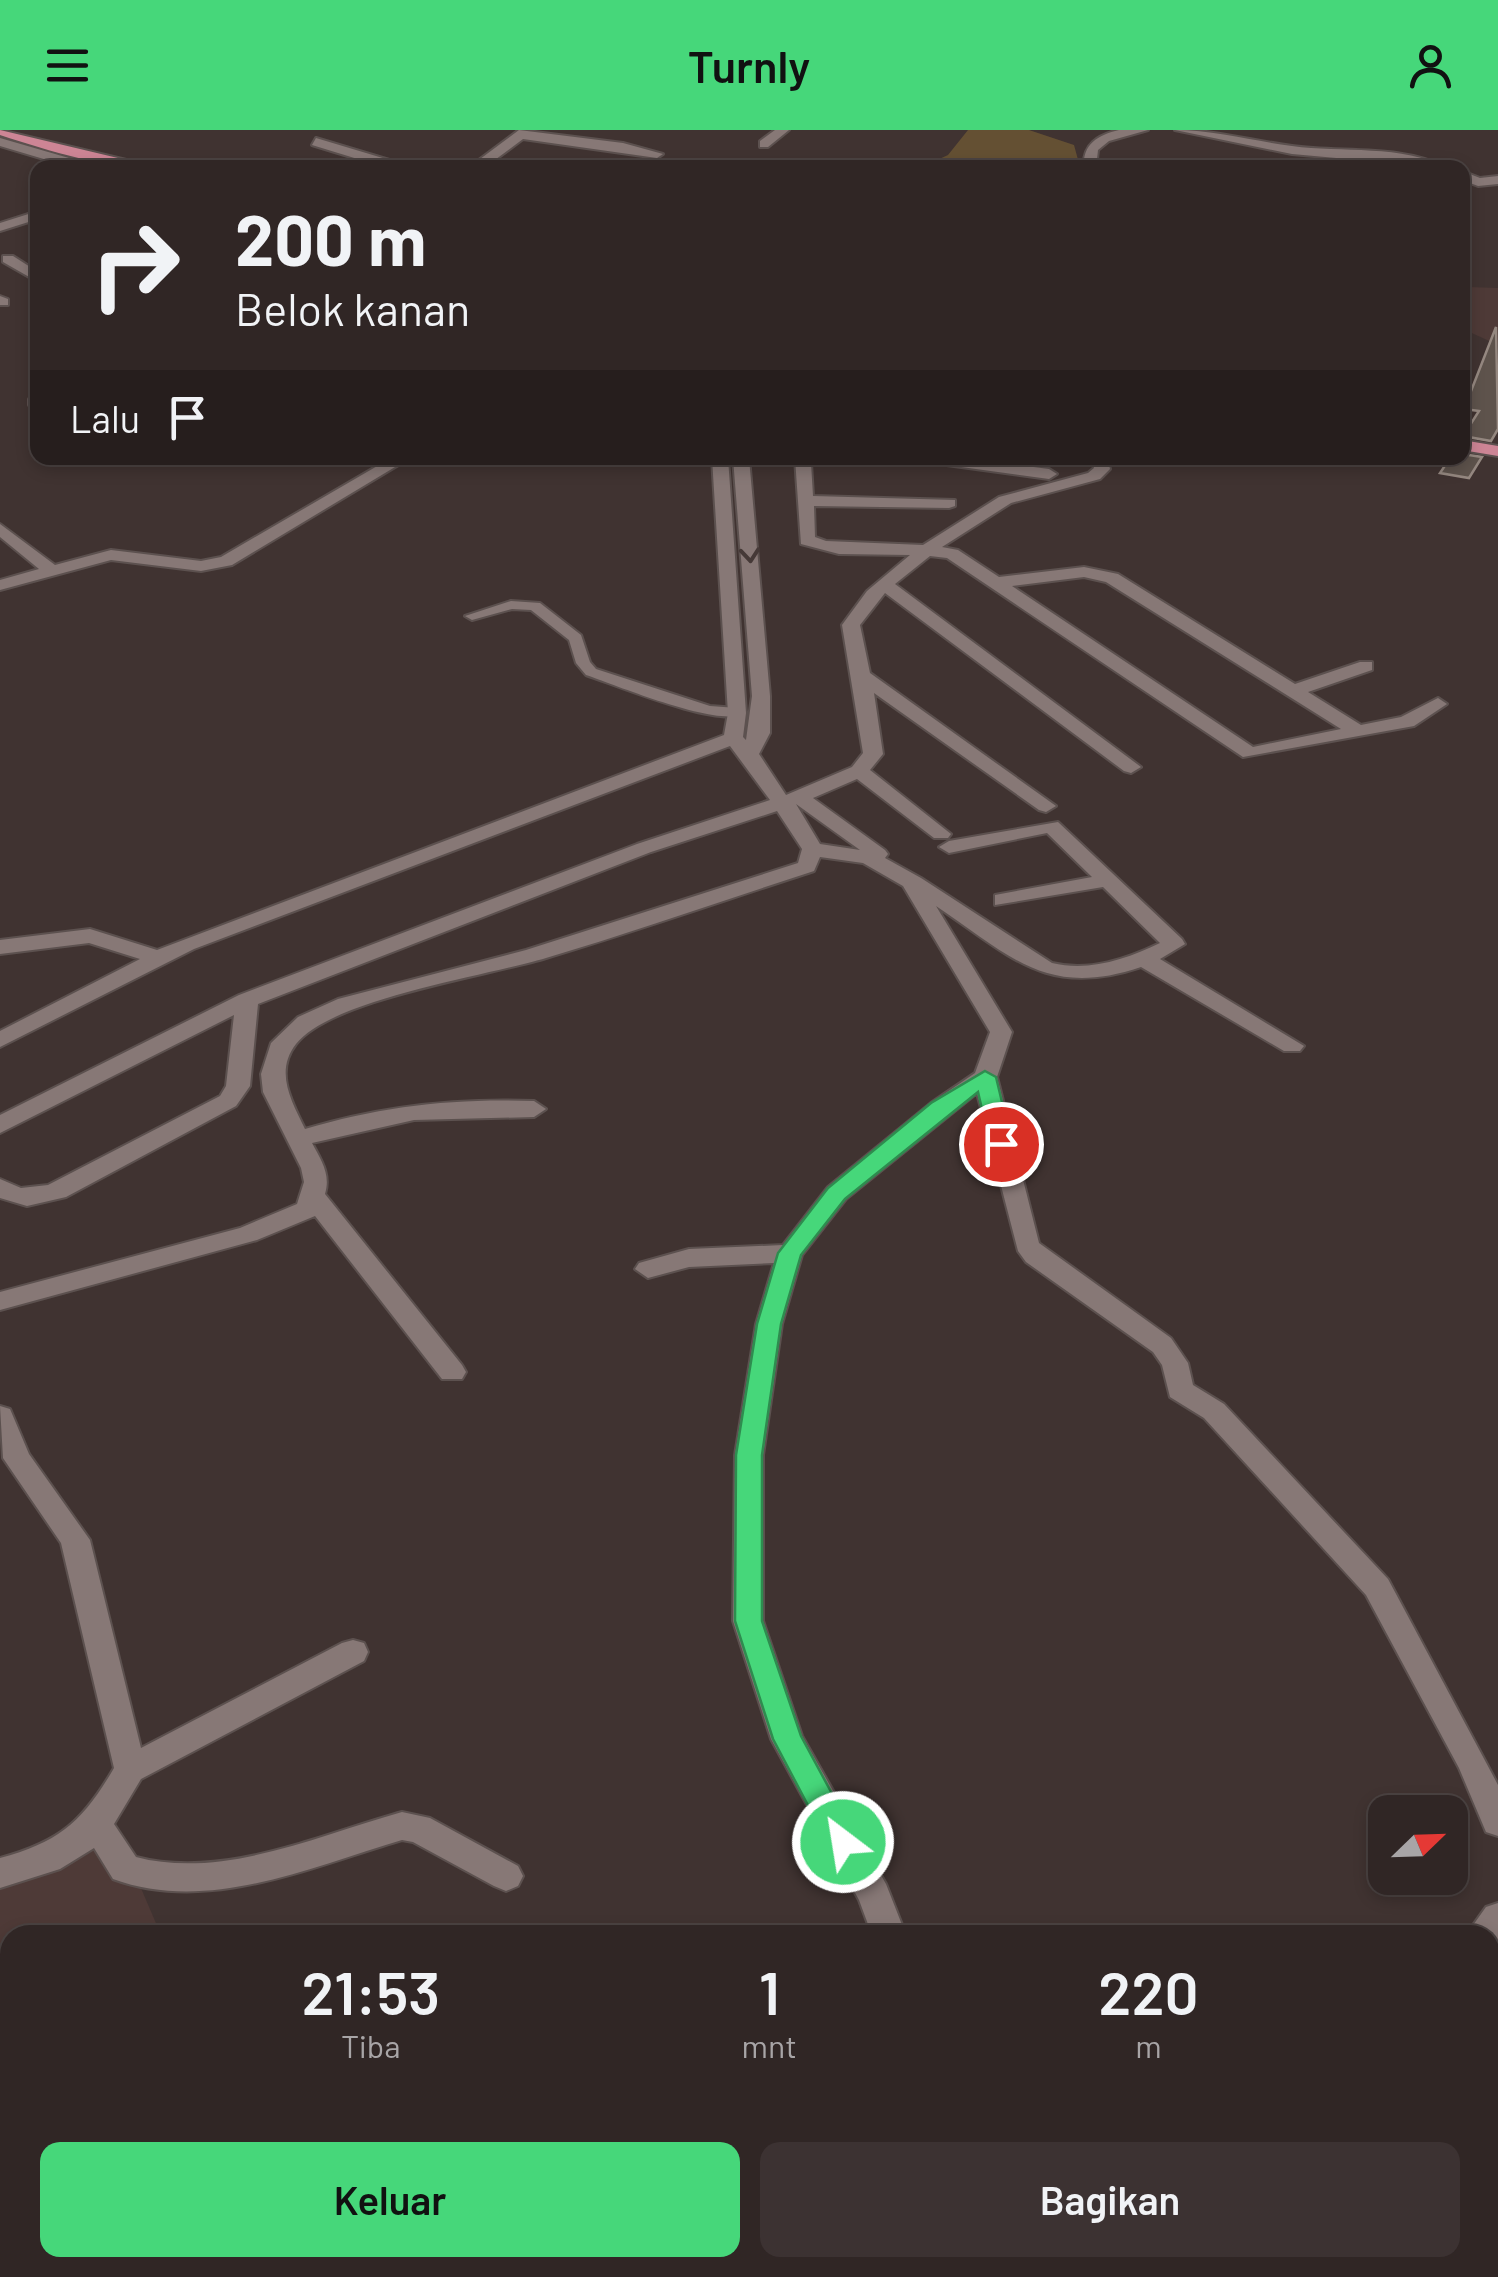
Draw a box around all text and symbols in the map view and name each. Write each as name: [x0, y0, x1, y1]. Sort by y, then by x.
icon: menu: [40, 38, 95, 93]
text: Turnly: [688, 38, 810, 92]
icon: person: [1403, 38, 1458, 93]
text: 200 m: [235, 196, 426, 280]
icon: right: [70, 200, 200, 330]
text: Belok kanan: [235, 281, 470, 335]
icon: arrive: [160, 390, 215, 445]
text: Lalu: [70, 395, 140, 441]
one-way arrow: [738, 547, 760, 563]
pin: [959, 1102, 1044, 1187]
icon: arrive: [974, 1117, 1029, 1172]
position arrow: [791, 1790, 895, 1894]
north arrow: [1368, 1795, 1468, 1895]
map controls: [1368, 1795, 1468, 1895]
text: 21:53: [301, 1955, 440, 2027]
text: 1: [759, 1955, 780, 2027]
text: 220: [1098, 1955, 1199, 2027]
text: Tiba: [341, 2026, 401, 2064]
text: mnt: [742, 2026, 797, 2064]
text: m: [1135, 2026, 1162, 2064]
button: Keluar: [40, 2142, 740, 2257]
button: Bagikan: [760, 2142, 1460, 2257]

